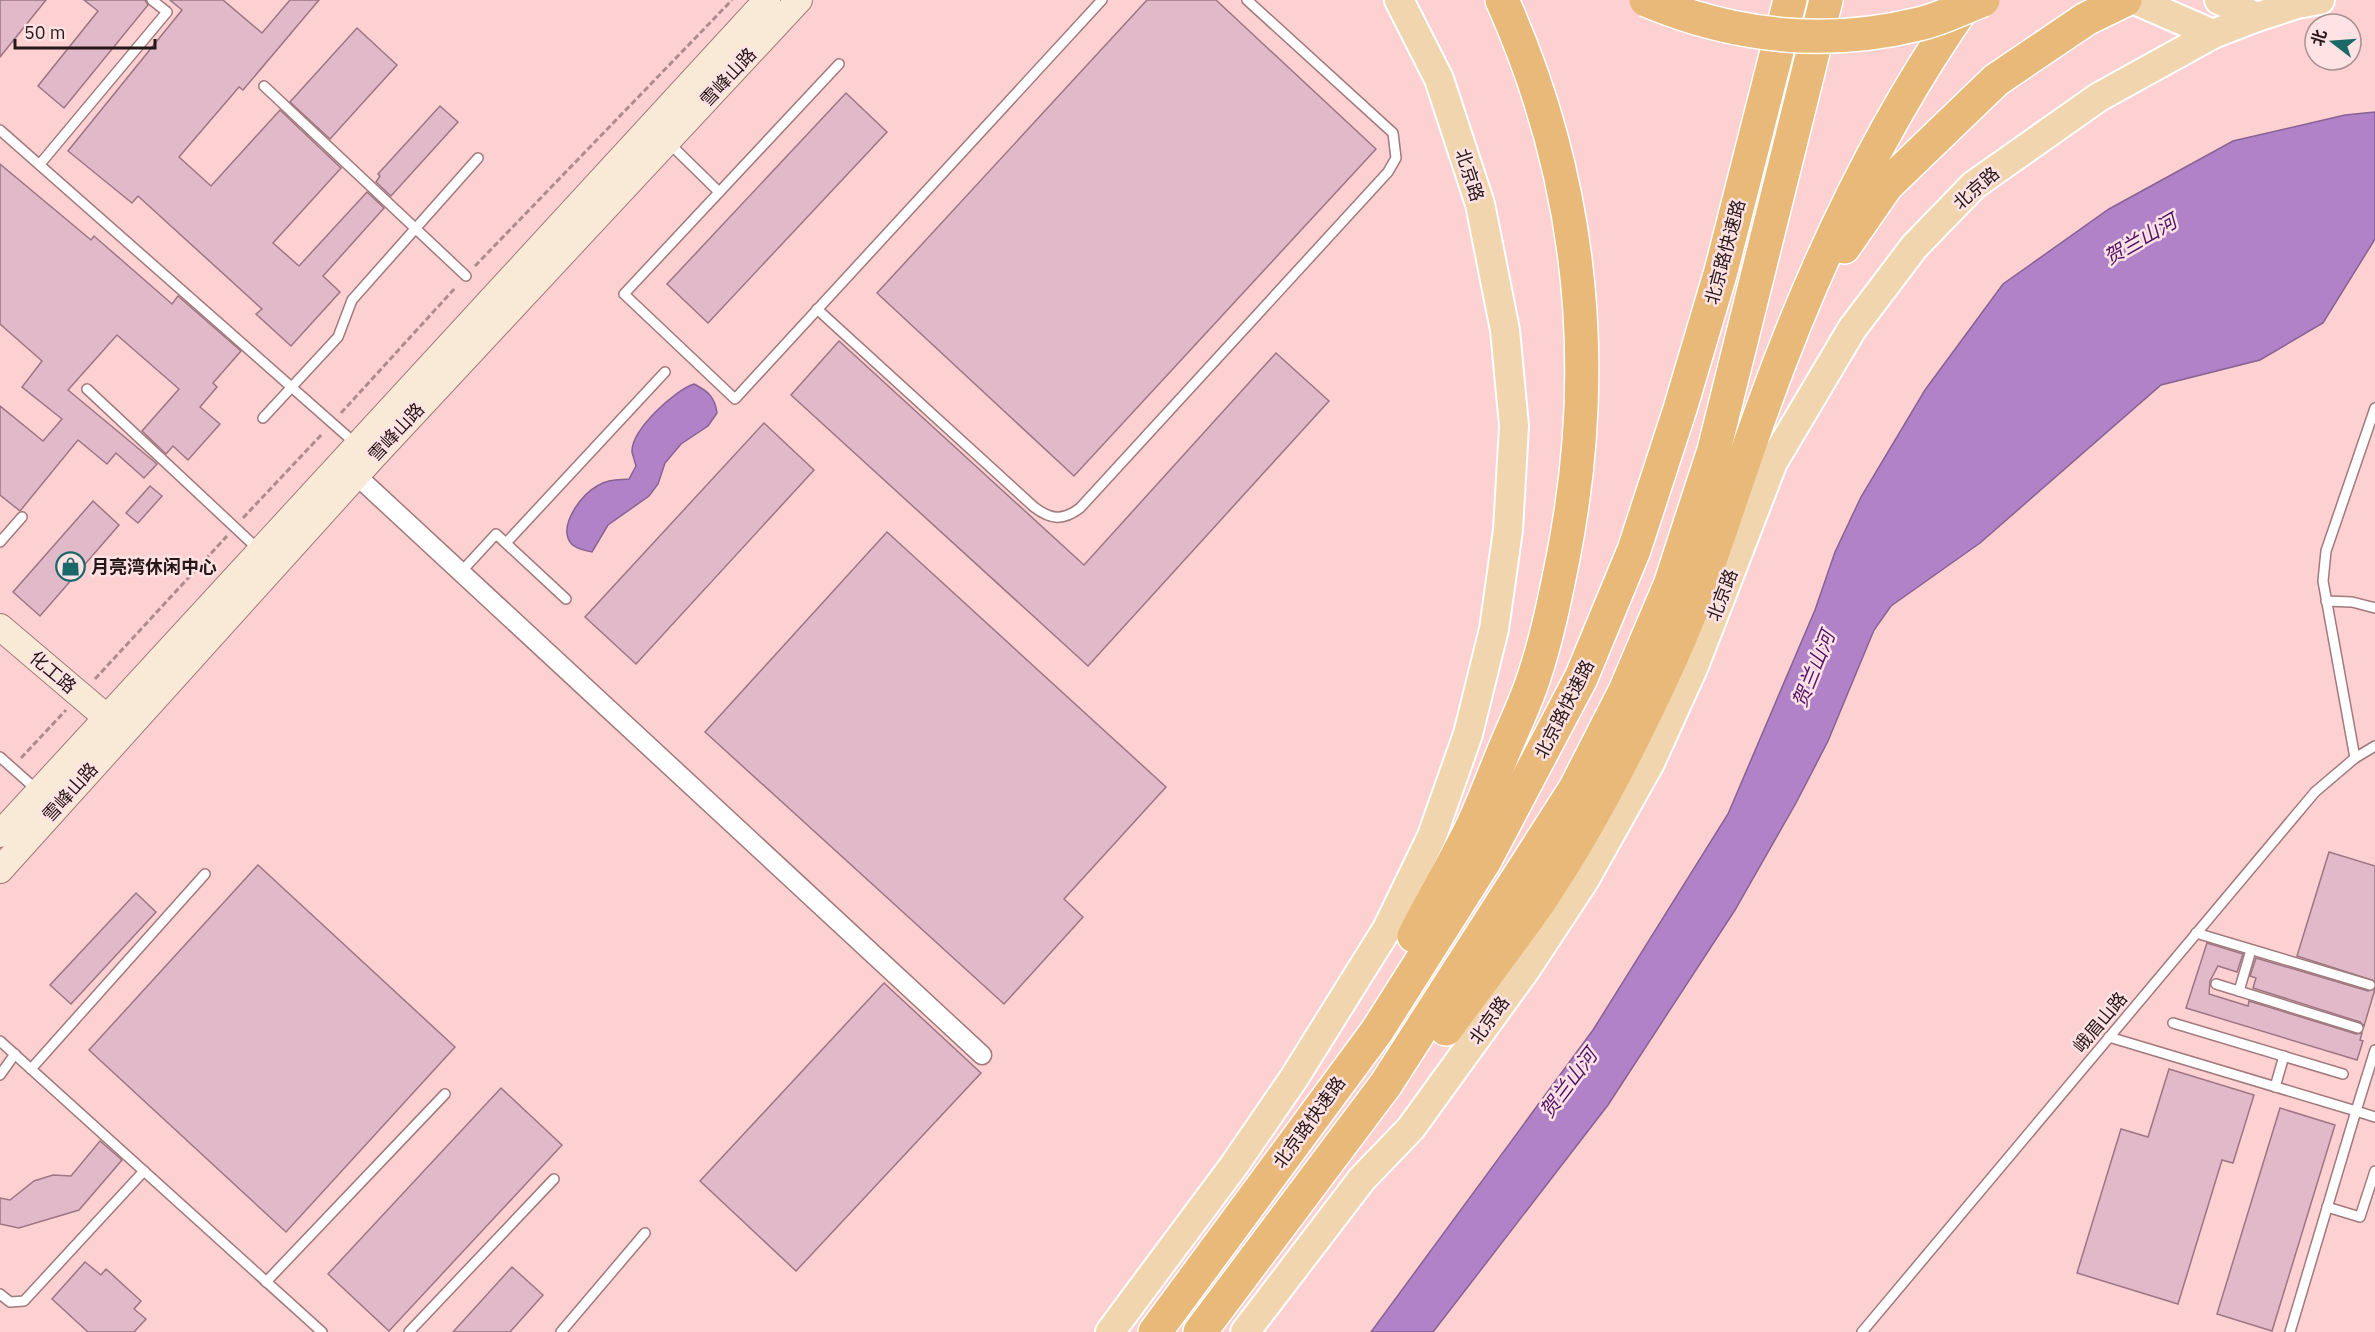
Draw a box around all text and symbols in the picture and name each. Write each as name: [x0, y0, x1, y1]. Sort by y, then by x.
scale bar: [15, 12, 154, 50]
north arrow: [2303, 12, 2363, 72]
text: 50 m: [24, 21, 66, 44]
text: 北: [2307, 27, 2331, 48]
street label: 雪峰山路: [695, 43, 761, 111]
street label: 北京路: [1451, 146, 1489, 204]
street label: 北京路: [1948, 162, 2004, 214]
street label: 北京路快速路: [1700, 197, 1750, 307]
water label: 贺兰山河: [2099, 205, 2185, 271]
street label: 雪峰山路: [363, 398, 429, 466]
shop icon: 月亮湾休闲中心: [54, 550, 86, 582]
place label: 月亮湾休闲中心: [91, 555, 217, 578]
street label: 北京路: [1702, 566, 1742, 624]
water label: 贺兰山河: [1785, 623, 1842, 711]
street label: 化工路: [25, 646, 81, 698]
street label: 北京路快速路: [1529, 656, 1599, 762]
street label: 雪峰山路: [37, 758, 103, 826]
street label: 峨眉山路: [2068, 987, 2132, 1057]
street label: 北京路: [1464, 991, 1514, 1049]
water label: 贺兰山河: [1533, 1040, 1605, 1123]
street label: 北京路快速路: [1268, 1072, 1350, 1172]

